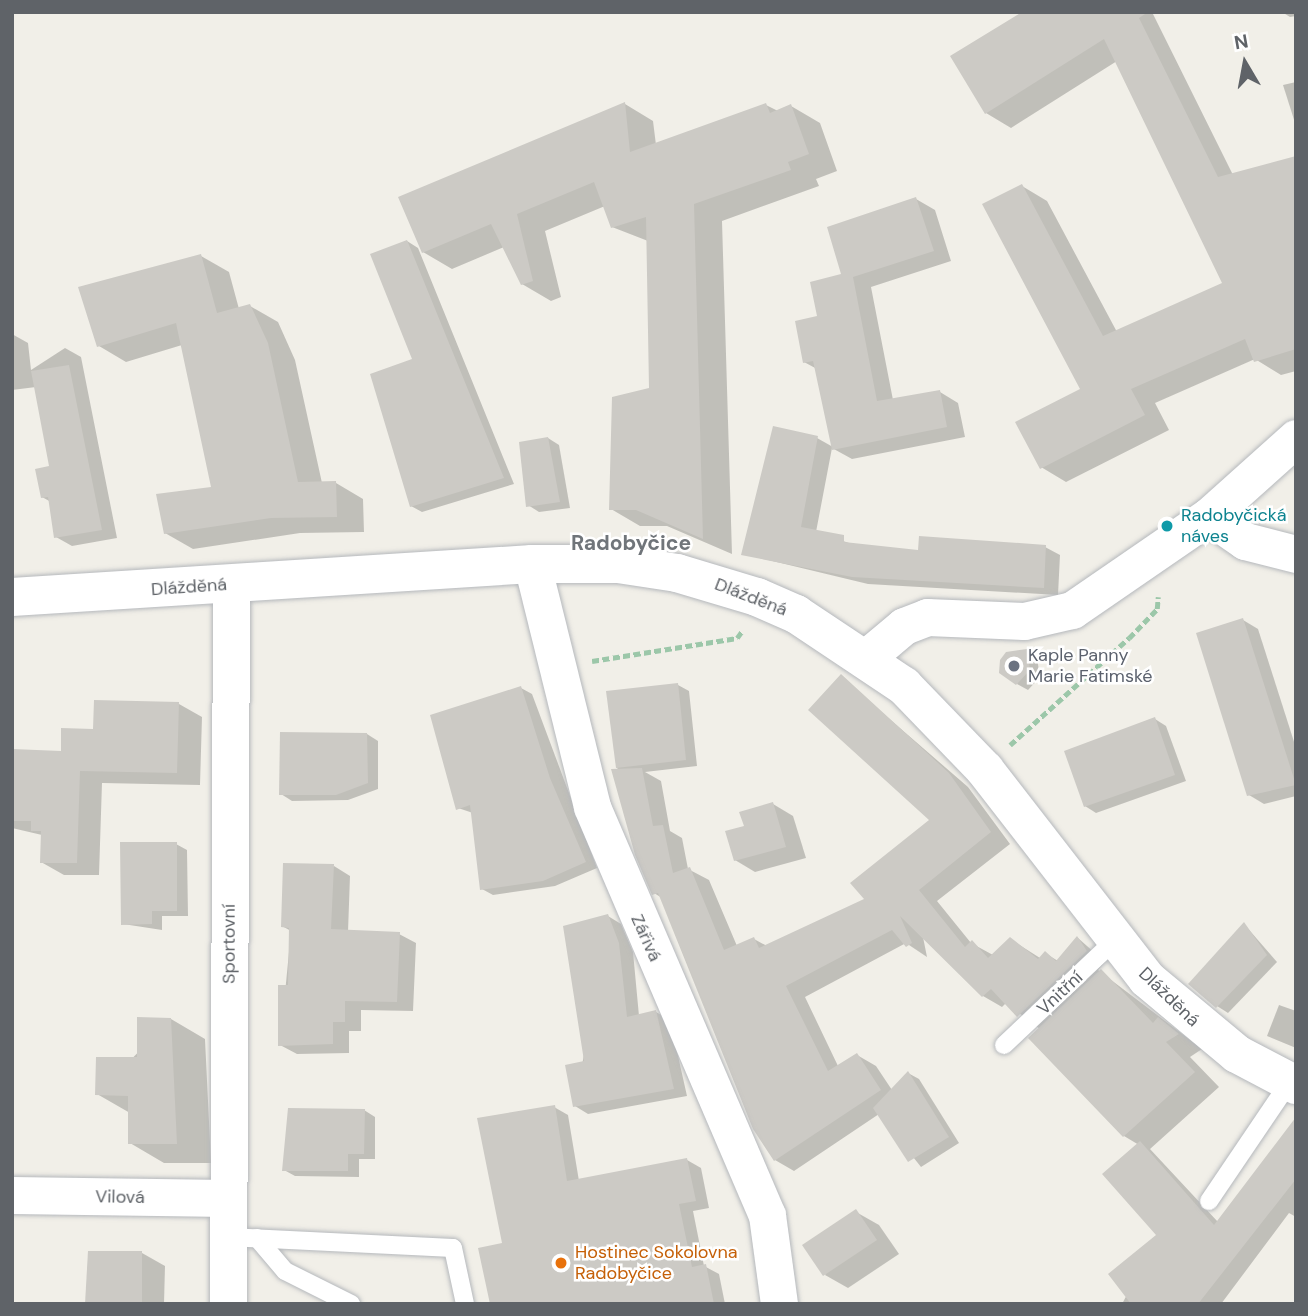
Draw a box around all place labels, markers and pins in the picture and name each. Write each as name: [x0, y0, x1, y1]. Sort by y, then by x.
place label: Radobyčická náves: [1181, 505, 1287, 548]
marker: Radobyčická náves: [1159, 518, 1175, 534]
place label: Kaple Panny Marie Fatimské: [1028, 645, 1153, 688]
marker: Kaple Panny Marie Fatimské: [1006, 658, 1022, 674]
place label: Hostinec Sokolovna Radobyčice: [575, 1242, 738, 1284]
marker: Hostinec Sokolovna Radobyčice: [553, 1255, 569, 1271]

